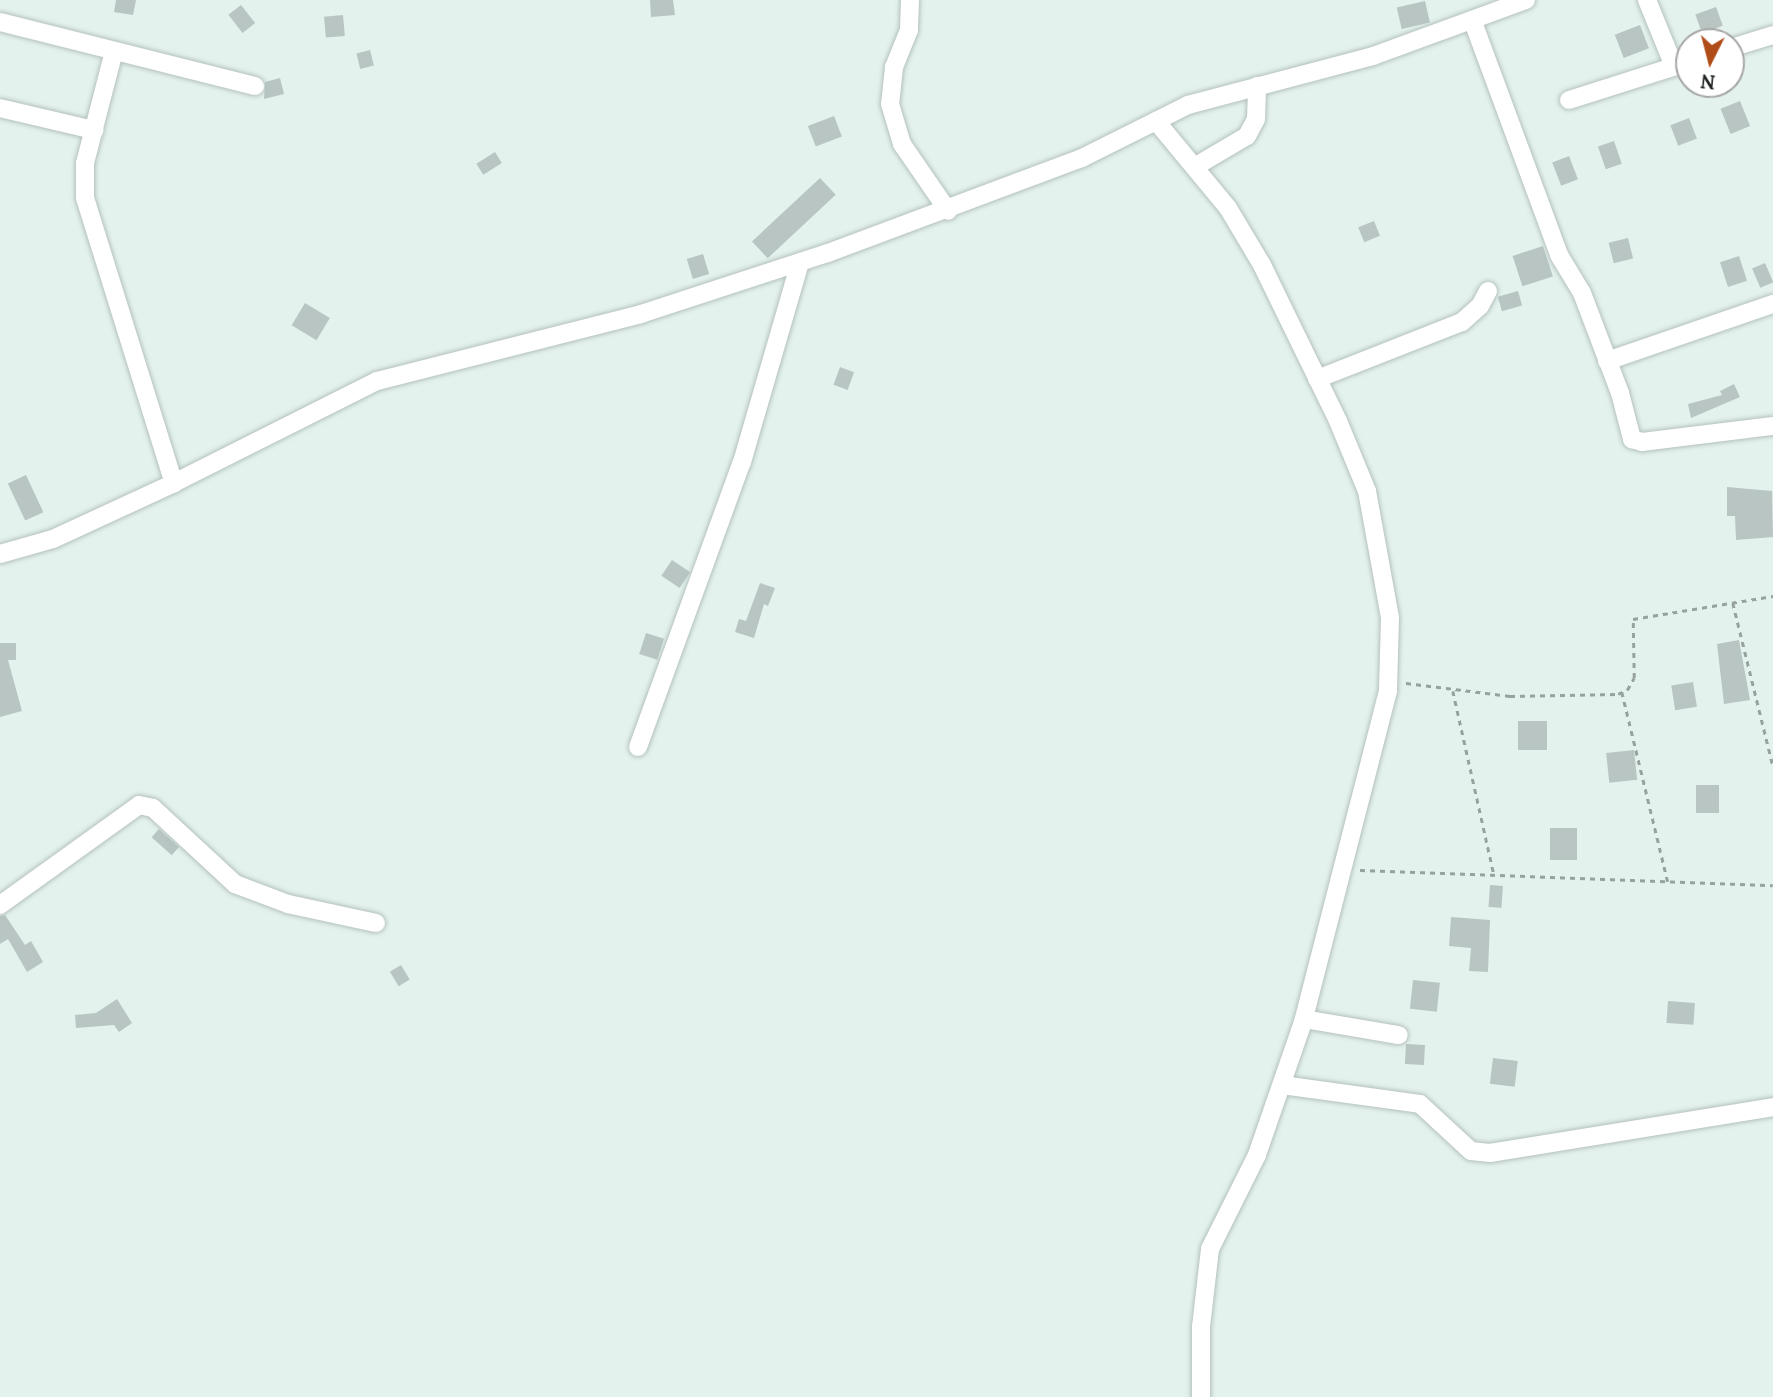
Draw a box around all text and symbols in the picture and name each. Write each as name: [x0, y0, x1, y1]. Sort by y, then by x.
north arrow: [1675, 28, 1745, 98]
text: N: [1699, 69, 1717, 95]

